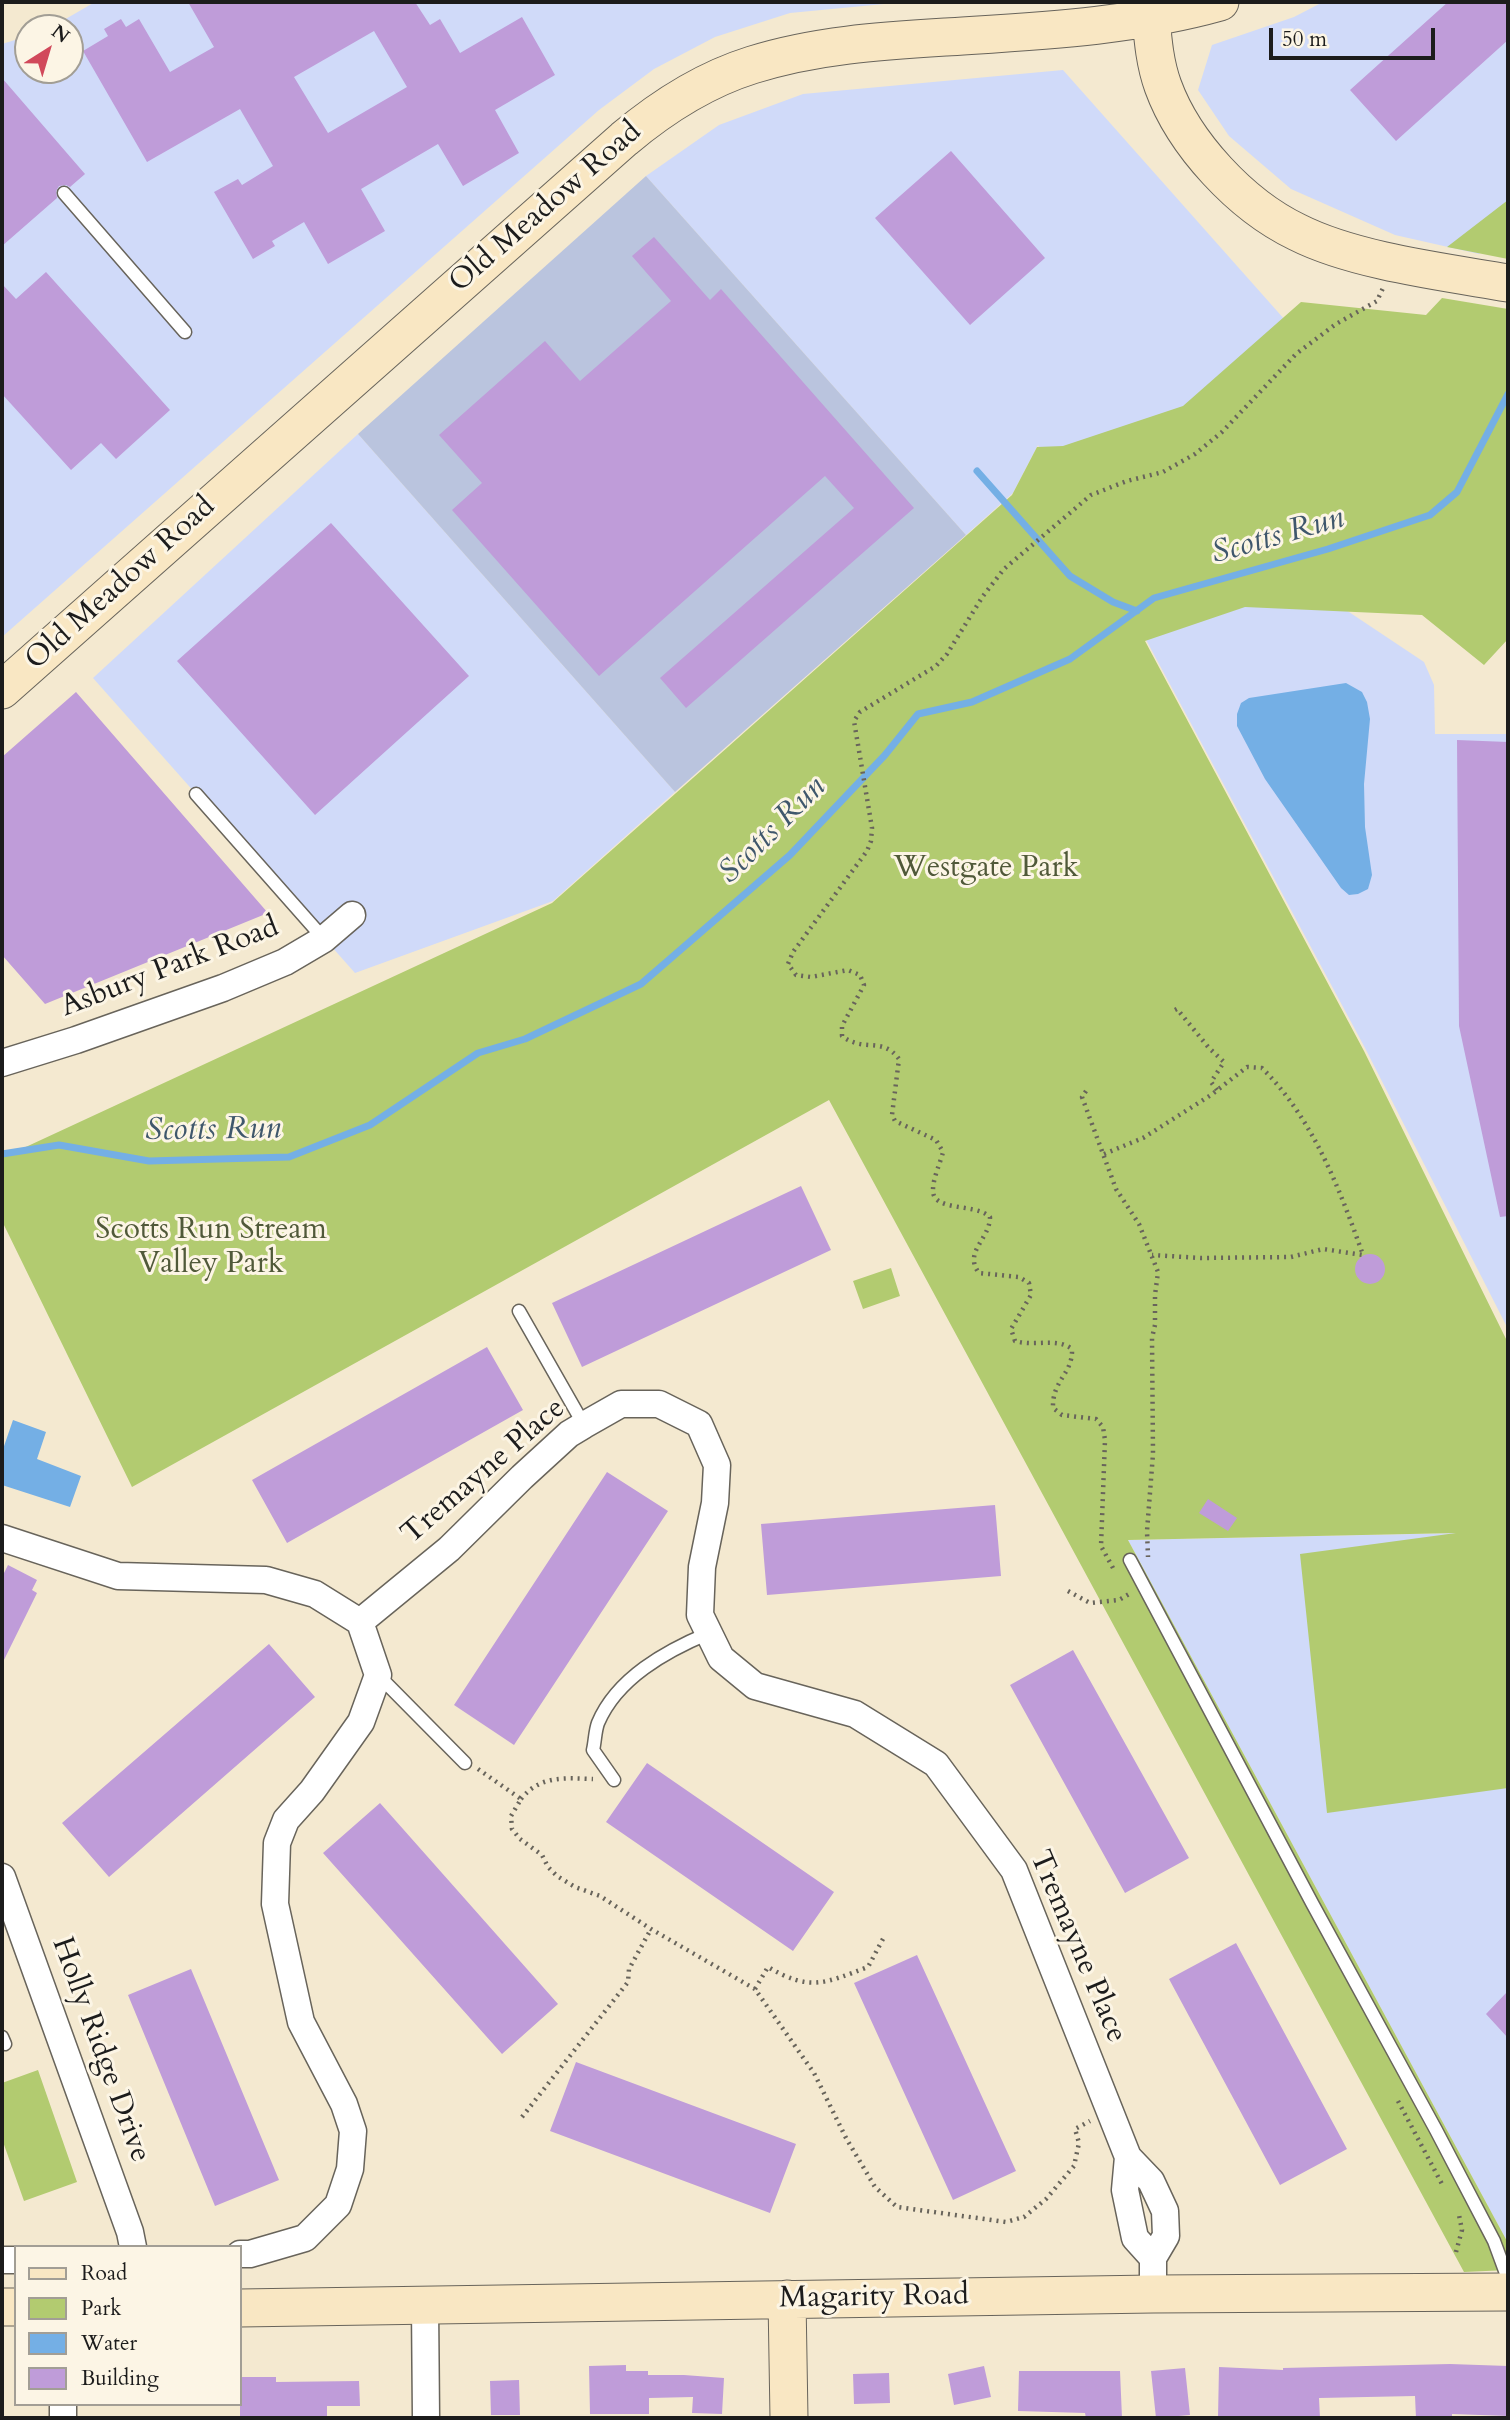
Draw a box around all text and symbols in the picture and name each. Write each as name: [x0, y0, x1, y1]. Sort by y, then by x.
north arrow: [14, 14, 84, 84]
scale bar: [1272, 14, 1438, 58]
text: N: [46, 18, 75, 49]
text: 50 m: [1282, 25, 1327, 54]
street label: Old Meadow Road: [443, 115, 649, 301]
street label: Old Meadow Road: [19, 489, 223, 679]
water label: Scotts Run: [1207, 500, 1349, 574]
water label: Scotts Run: [711, 769, 835, 893]
park label: Westgate Park: [894, 851, 1078, 887]
street label: Asbury Park Road: [56, 910, 284, 1026]
water label: Scotts Run: [145, 1111, 281, 1151]
park label: Scotts Run Stream Valley Park: [95, 1213, 327, 1284]
street label: Tremayne Place: [395, 1391, 573, 1553]
street label: Tremayne Place: [1020, 1846, 1134, 2048]
street label: Holly Ridge Drive: [43, 1933, 157, 2167]
legend: [14, 2245, 242, 2406]
text: Road: [81, 2259, 127, 2288]
street label: Magarity Road: [779, 2278, 969, 2318]
text: Park: [81, 2294, 121, 2323]
text: Water: [81, 2329, 137, 2358]
text: Building: [81, 2364, 159, 2393]

